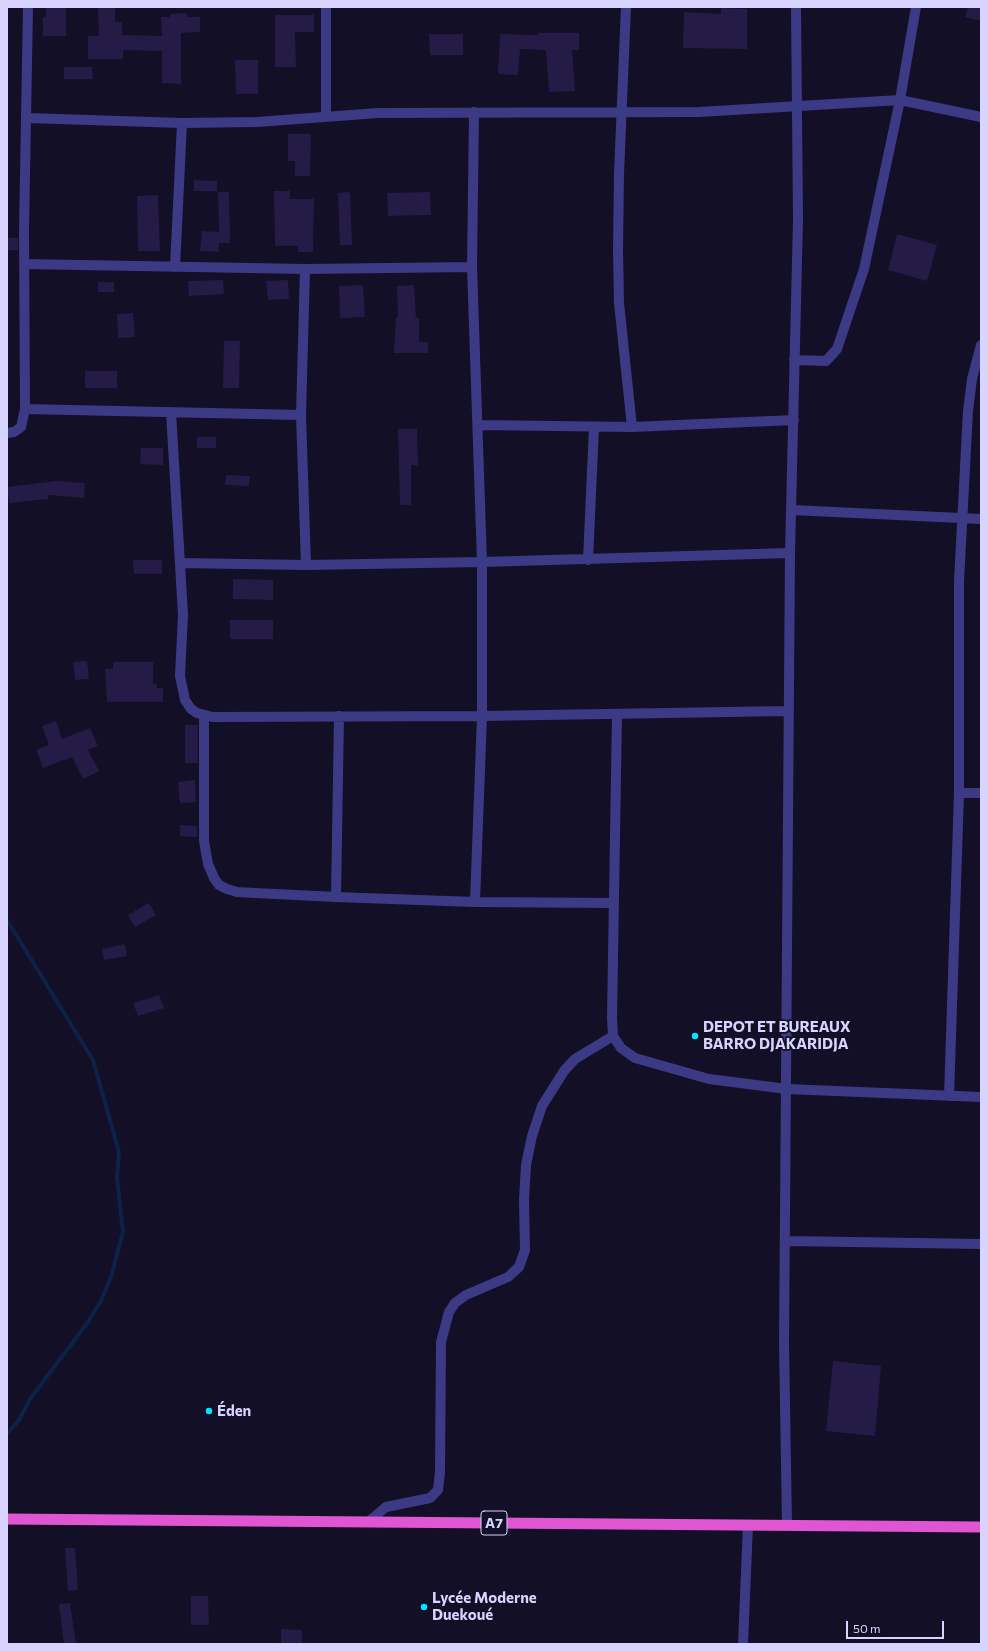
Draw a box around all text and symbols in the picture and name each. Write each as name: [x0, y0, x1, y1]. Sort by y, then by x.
place label: DEPOT ET BUREAUX BARRO DJAKARIDJA: [703, 1018, 851, 1053]
marker: DEPOT ET BUREAUX BARRO DJAKARIDJA: [690, 1031, 700, 1041]
place label: Éden: [217, 1402, 251, 1420]
marker: Éden: [204, 1406, 214, 1416]
road number: A7: [481, 1511, 507, 1535]
place label: Lycée Moderne Duekoué: [432, 1589, 537, 1624]
marker: Lycée Moderne Duekoué: [419, 1602, 429, 1612]
scale bar: [848, 1613, 946, 1639]
text: 50 m: [853, 1621, 881, 1635]

